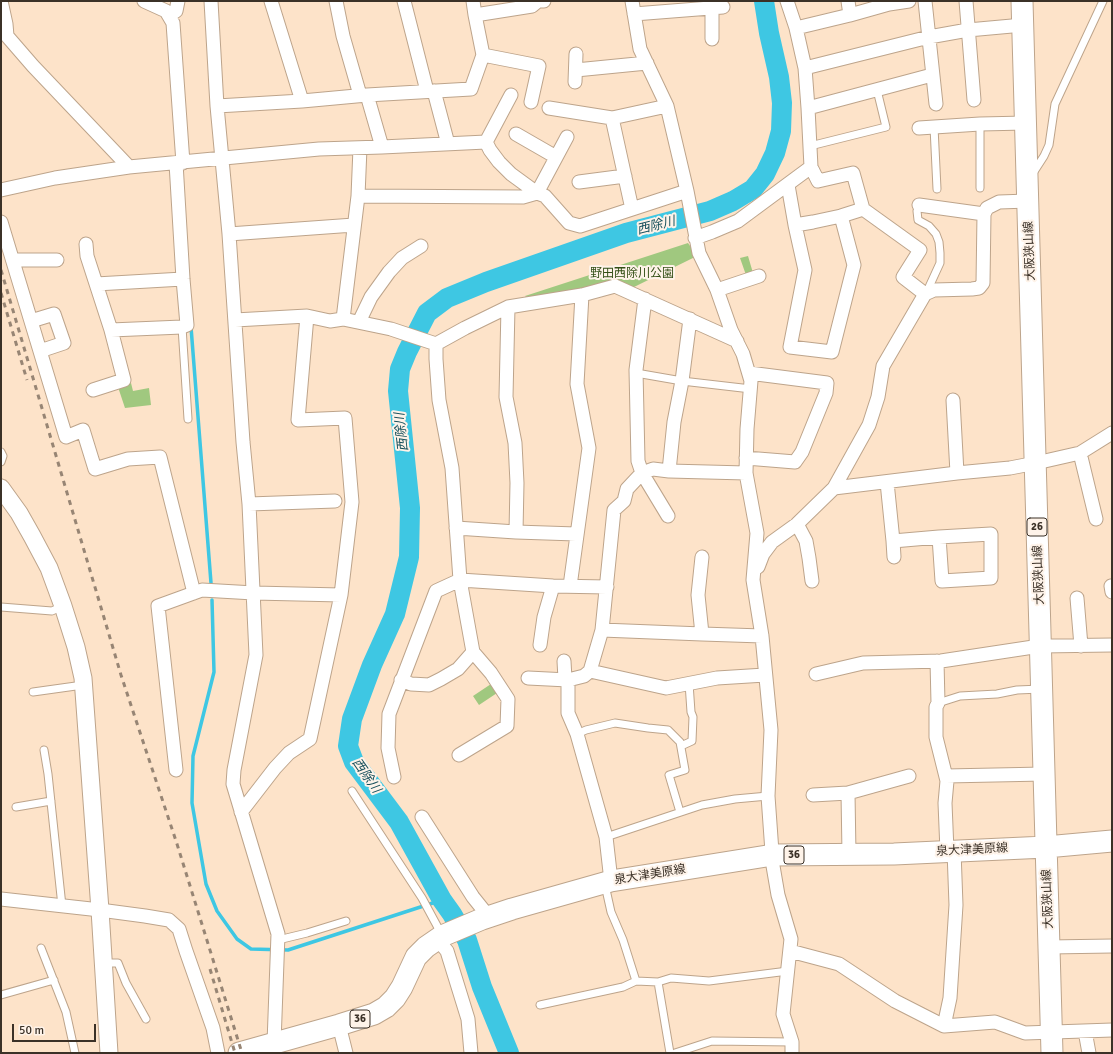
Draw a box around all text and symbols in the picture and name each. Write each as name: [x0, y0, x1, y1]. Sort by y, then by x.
water label: 西除川: [635, 214, 677, 238]
street label: 大阪狭山線: [1022, 221, 1038, 281]
park label: 野田西除川公園: [590, 267, 674, 281]
water label: 西除川: [392, 412, 412, 452]
road number: 26: [1027, 518, 1047, 536]
street label: 大阪狭山線: [1031, 545, 1047, 605]
water label: 西除川: [348, 756, 384, 796]
street label: 泉大津美原線: [936, 841, 1008, 859]
road number: 36: [784, 846, 804, 864]
street label: 泉大津美原線: [613, 862, 687, 888]
street label: 大阪狭山線: [1040, 869, 1056, 929]
road number: 36: [350, 1010, 370, 1028]
scale bar: [14, 1016, 98, 1042]
text: 50 m: [19, 1023, 44, 1038]

